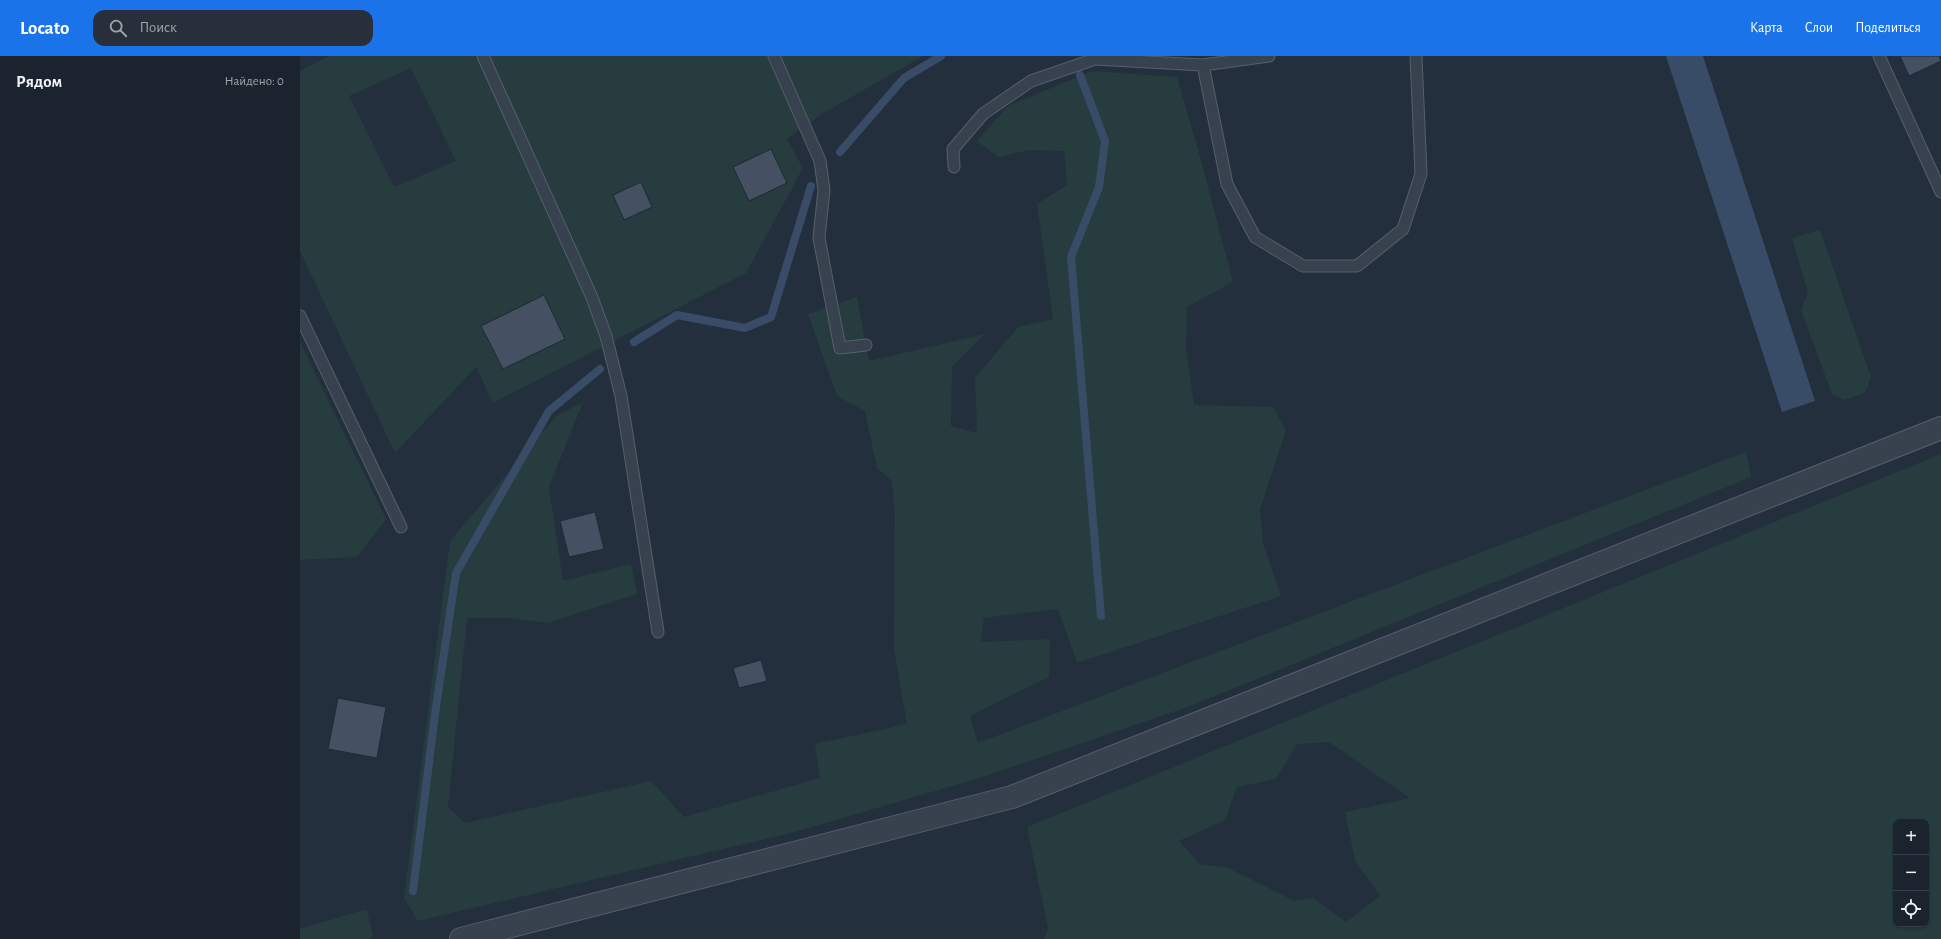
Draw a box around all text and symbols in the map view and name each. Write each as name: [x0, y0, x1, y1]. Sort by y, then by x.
search box: [93, 10, 373, 46]
icon: search: [107, 17, 129, 39]
text: Locato: [20, 19, 69, 38]
text: Поиск: [139, 20, 177, 35]
text: Карта: [1750, 21, 1783, 35]
text: Слои: [1805, 21, 1833, 35]
text: Поделиться: [1855, 21, 1921, 35]
text: Рядом: [16, 73, 62, 90]
text: Найдено: 0: [225, 75, 284, 88]
map controls: [1893, 819, 1929, 927]
button: +: [1893, 819, 1929, 855]
button: −: [1893, 855, 1929, 891]
button: locate: [1893, 891, 1929, 927]

